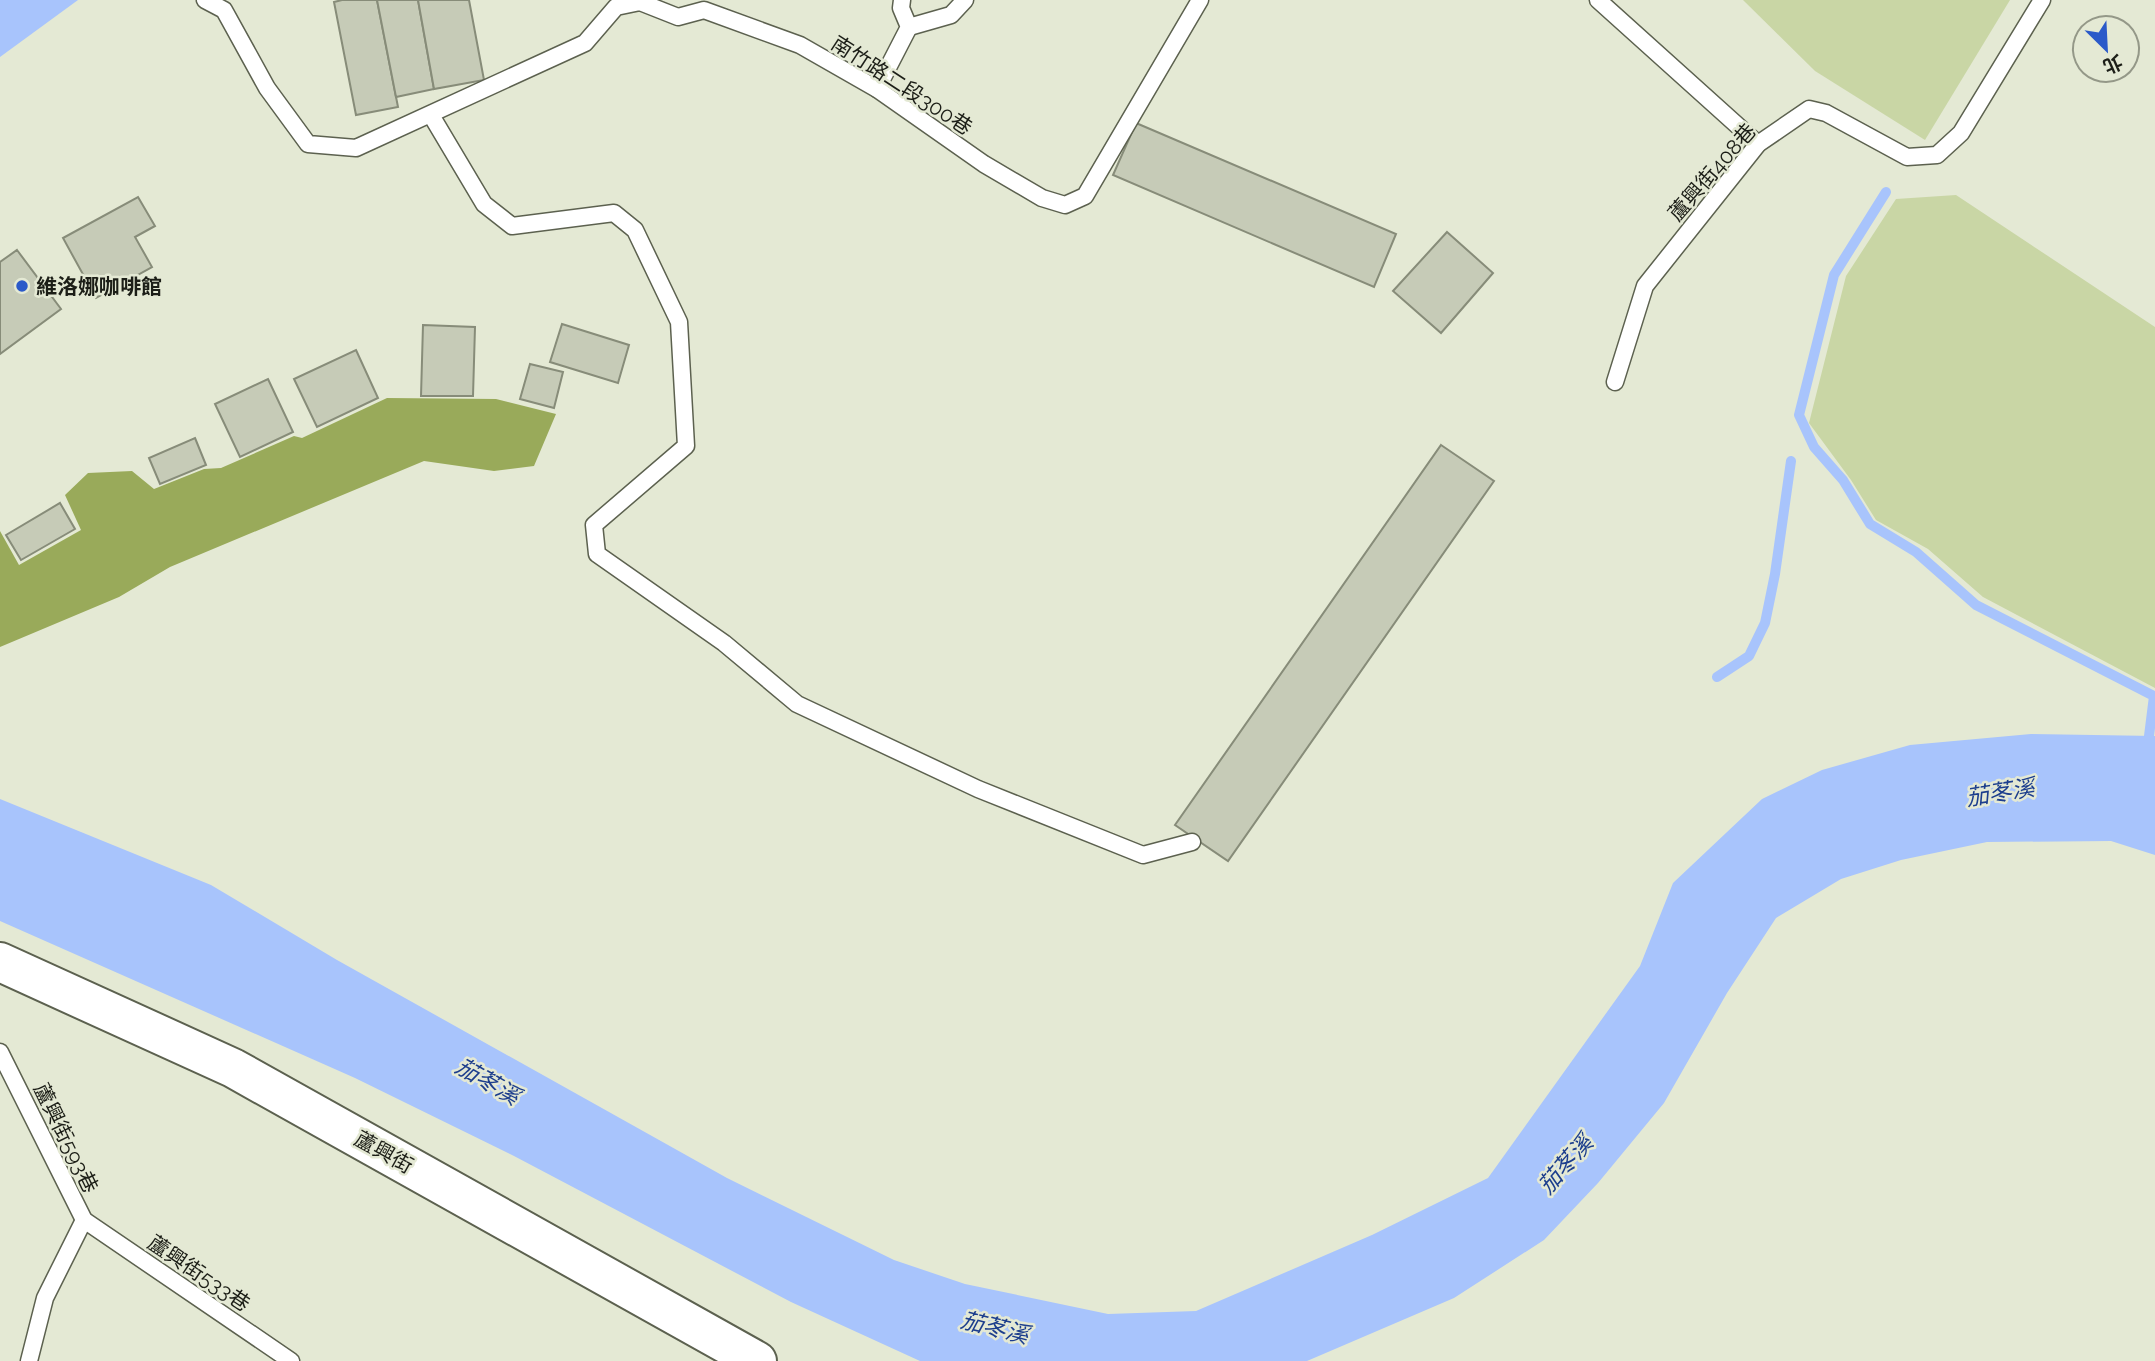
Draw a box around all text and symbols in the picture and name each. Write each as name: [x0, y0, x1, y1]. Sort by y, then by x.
north arrow: [2071, 14, 2141, 84]
street label: 南竹路二段300巷: [827, 30, 977, 140]
text: 北: [2100, 51, 2126, 78]
street label: 蘆興街408巷: [1663, 118, 1761, 226]
place label: 維洛娜咖啡館: [36, 274, 162, 299]
marker: 維洛娜咖啡館: [14, 278, 30, 294]
water label: 茄苳溪: [1964, 773, 2039, 811]
water label: 茄苳溪: [451, 1052, 527, 1111]
street label: 蘆興街593巷: [29, 1079, 103, 1197]
street label: 蘆興街: [350, 1126, 418, 1178]
water label: 茄苳溪: [1532, 1127, 1600, 1199]
street label: 蘆興街533巷: [143, 1230, 255, 1316]
water label: 茄苳溪: [958, 1306, 1035, 1349]

